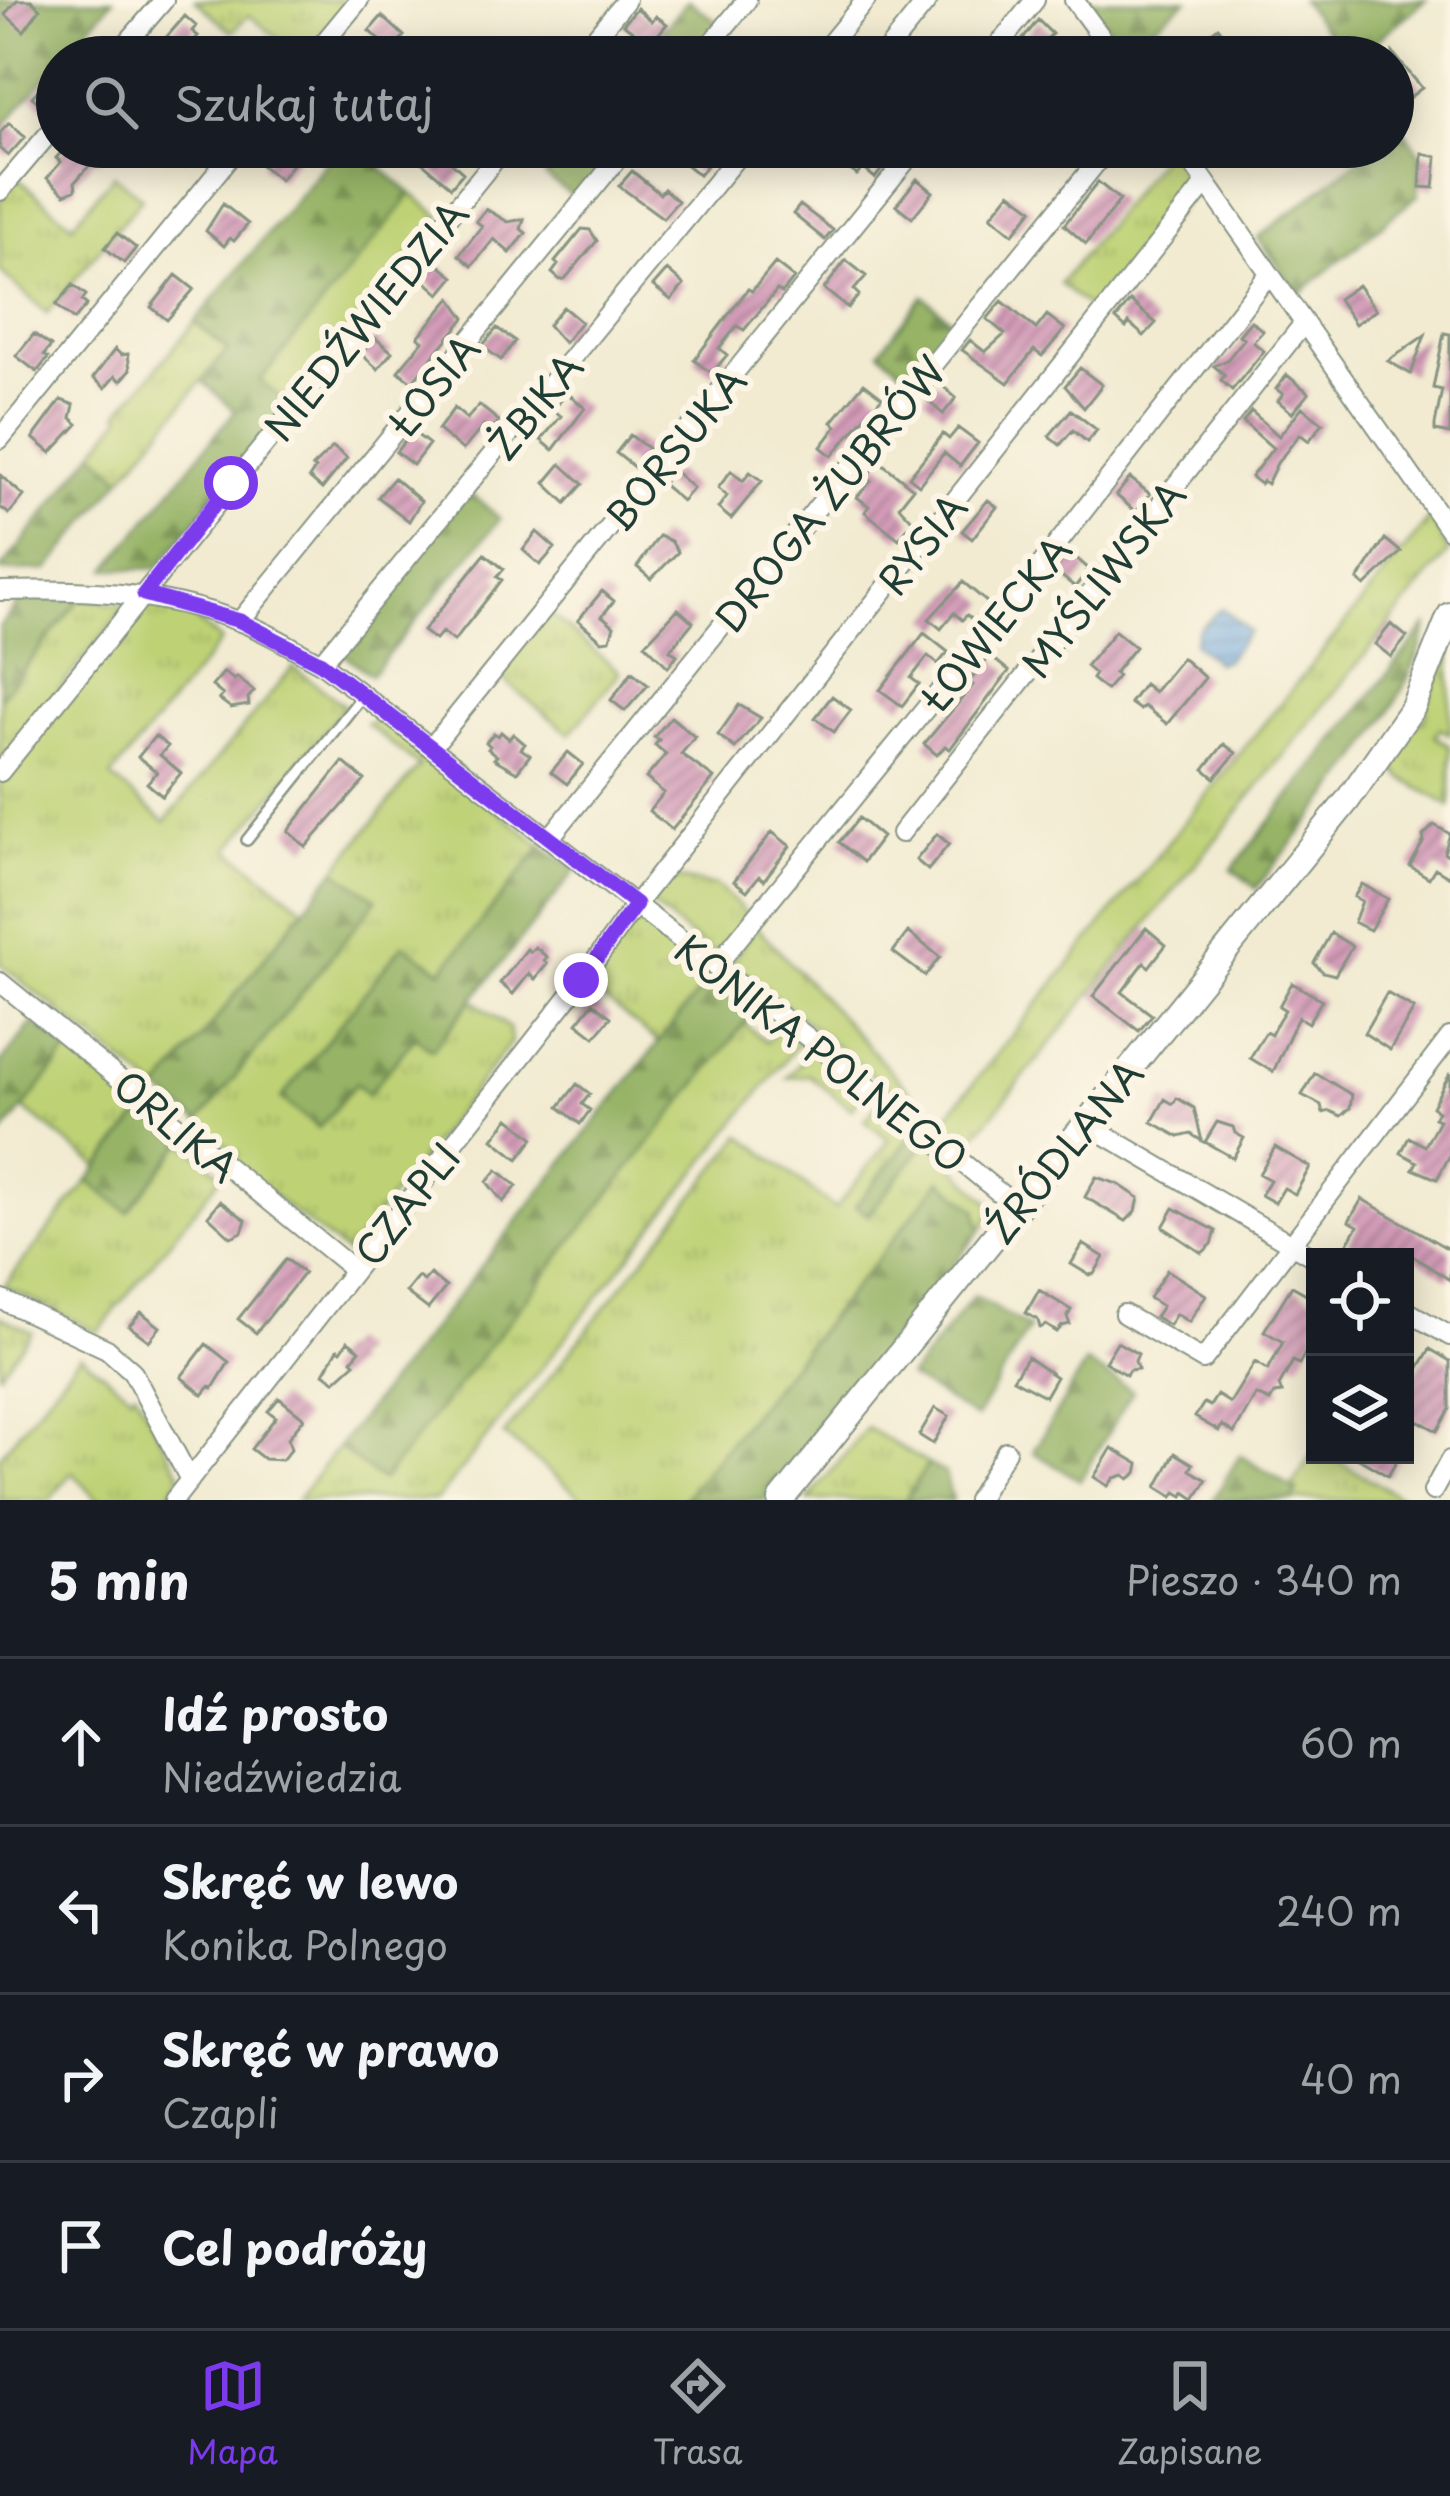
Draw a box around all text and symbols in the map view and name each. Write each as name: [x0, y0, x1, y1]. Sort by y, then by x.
search box: [36, 36, 1414, 168]
text: Szukaj tutaj: [174, 68, 434, 136]
icon: search: [78, 69, 144, 135]
street label: NIEDŹWIEDZIA: [249, 185, 481, 453]
street label: ŁOSIA: [373, 320, 492, 449]
street label: ŻBIKA: [472, 339, 596, 471]
street label: DROGA ŻUBRÓW: [699, 342, 959, 644]
street label: BORSUKA: [589, 353, 759, 543]
route start: [204, 456, 258, 510]
street label: MYŚLIWSKA: [1006, 467, 1198, 689]
street label: RYSIA: [862, 479, 980, 607]
street label: ŁOWIECKA: [905, 522, 1084, 724]
street label: KONIKA POLNEGO: [663, 919, 981, 1185]
route end: [554, 953, 608, 1007]
street label: ŹRÓDLANA: [970, 1045, 1156, 1255]
street label: ORLIKA: [102, 1055, 252, 1195]
street label: CZAPLI: [339, 1129, 473, 1277]
map controls: [1306, 1248, 1414, 1464]
button: locate: [1306, 1248, 1414, 1356]
button: layers: [1306, 1356, 1414, 1464]
text: 5 min: [48, 1540, 190, 1617]
text: Pieszo · 340 m: [1126, 1549, 1402, 1608]
text: Idź prosto: [162, 1678, 388, 1746]
icon: ahead: [48, 1709, 114, 1775]
text: 60 m: [1300, 1712, 1402, 1771]
text: Niedźwiedzia: [162, 1746, 401, 1805]
text: Skręć w lewo: [162, 1846, 459, 1914]
icon: left: [48, 1877, 114, 1943]
text: 240 m: [1276, 1880, 1402, 1939]
text: Konika Polnego: [162, 1914, 448, 1973]
text: Skręć w prawo: [162, 2014, 500, 2082]
icon: right: [48, 2045, 114, 2111]
text: 40 m: [1300, 2048, 1402, 2107]
text: Czapli: [162, 2082, 279, 2141]
text: Cel podróży: [162, 2212, 427, 2280]
icon: arrive: [48, 2213, 114, 2279]
tab: Mapa: [187, 2353, 278, 2475]
tab: Trasa: [653, 2353, 742, 2475]
tab: Zapisane: [1117, 2353, 1263, 2475]

